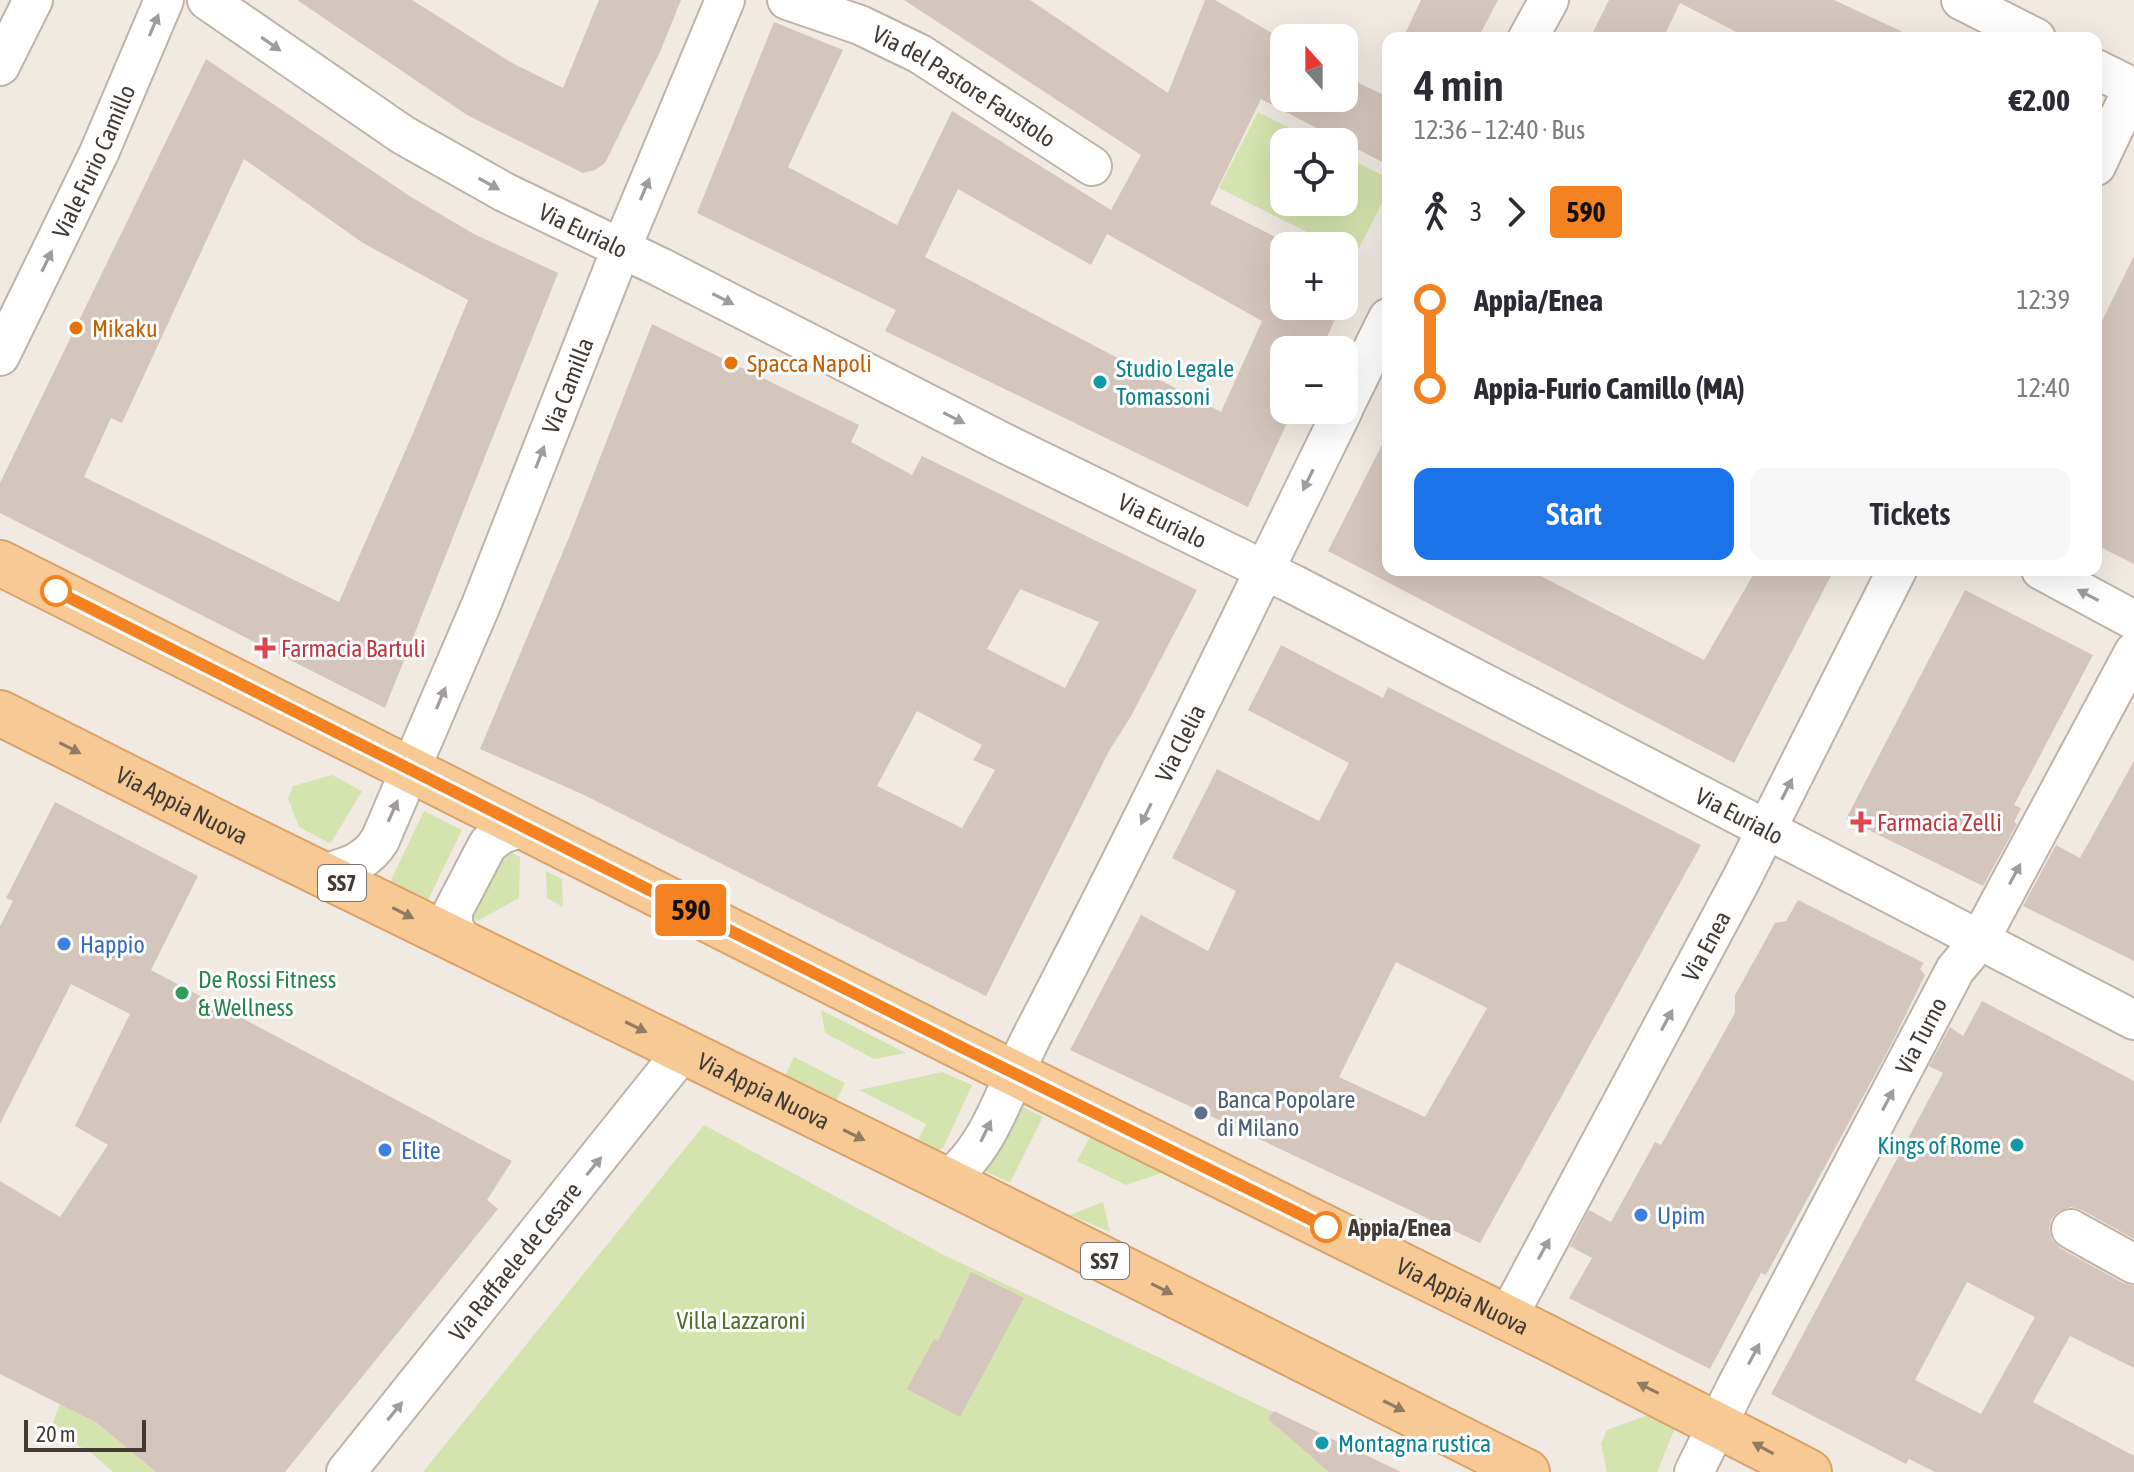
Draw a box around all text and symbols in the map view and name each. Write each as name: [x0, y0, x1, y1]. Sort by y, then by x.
one-way arrow: [148, 13, 161, 36]
street label: Via del Pastore Faustolo: [868, 20, 1061, 152]
north arrow: [1270, 24, 1358, 112]
map controls: [1270, 24, 1358, 424]
one-way arrow: [260, 36, 281, 51]
text: 4 min: [1414, 60, 1504, 110]
street label: Viale Furio Camillo: [46, 81, 140, 242]
text: €2.00: [2009, 83, 2070, 117]
text: 12:36 – 12:40 · Bus: [1414, 115, 1585, 145]
button: locate: [1270, 128, 1358, 216]
one-way arrow: [639, 177, 652, 201]
one-way arrow: [478, 178, 501, 191]
icon: walk: [1414, 190, 1458, 234]
icon: forward: [1494, 190, 1538, 234]
text: 590: [1566, 196, 1606, 228]
street label: Via Eurialo: [535, 197, 632, 263]
text: 3: [1470, 197, 1482, 227]
button: +: [1270, 232, 1358, 320]
one-way arrow: [40, 250, 54, 273]
text: Appia/Enea: [1474, 283, 1603, 317]
text: 12:39: [2016, 285, 2070, 315]
one-way arrow: [711, 293, 734, 306]
place label: Mikaku: [92, 315, 157, 342]
marker: Mikaku: [67, 319, 85, 337]
street label: Via Camilla: [536, 334, 598, 437]
button: −: [1270, 336, 1358, 424]
place label: Spacca Napoli: [747, 350, 872, 377]
marker: Spacca Napoli: [722, 354, 740, 372]
place label: Studio Legale Tomassoni: [1116, 355, 1234, 410]
text: Appia-Furio Camillo (MA): [1474, 371, 1745, 405]
marker: Studio Legale Tomassoni: [1091, 373, 1109, 391]
text: 12:40: [2016, 373, 2070, 403]
one-way arrow: [943, 411, 966, 424]
one-way arrow: [534, 445, 547, 469]
button: Start: [1414, 468, 1734, 560]
button: Tickets: [1750, 468, 2070, 560]
one-way arrow: [1302, 469, 1315, 492]
street label: Via Eurialo: [1114, 487, 1211, 553]
unlabelled marker: [41, 576, 71, 606]
one-way arrow: [2076, 588, 2099, 602]
place label: Farmacia Bartuli: [281, 635, 425, 662]
marker: Farmacia Bartuli: [256, 639, 274, 657]
one-way arrow: [434, 686, 447, 709]
street label: Via Clelia: [1150, 700, 1210, 786]
one-way arrow: [58, 741, 81, 755]
street label: Via Appia Nuova: [112, 760, 252, 849]
one-way arrow: [1781, 778, 1794, 801]
street label: Via Eurialo: [1691, 782, 1788, 849]
one-way arrow: [386, 799, 399, 823]
one-way arrow: [1139, 803, 1153, 826]
place label: Farmacia Zelli: [1877, 809, 2002, 836]
marker: Farmacia Zelli: [1852, 813, 1870, 831]
one-way arrow: [2009, 862, 2022, 885]
road number: SS7: [318, 865, 366, 901]
line badge: 590: [645, 884, 737, 936]
text: 590: [671, 894, 711, 926]
one-way arrow: [391, 906, 415, 920]
street label: Via Enea: [1676, 906, 1736, 986]
place label: Happio: [80, 931, 145, 958]
marker: Happio: [55, 935, 73, 953]
place label: De Rossi Fitness & Wellness: [198, 966, 336, 1021]
marker: De Rossi Fitness & Wellness: [173, 984, 191, 1002]
street label: Via Turno: [1889, 992, 1952, 1078]
one-way arrow: [1661, 1008, 1674, 1031]
one-way arrow: [625, 1021, 648, 1034]
street label: Via Appia Nuova: [693, 1047, 834, 1134]
place label: Banca Popolare di Milano: [1217, 1086, 1355, 1141]
one-way arrow: [1882, 1088, 1895, 1111]
marker: Banca Popolare di Milano: [1192, 1104, 1210, 1122]
one-way arrow: [979, 1119, 993, 1142]
one-way arrow: [843, 1128, 866, 1142]
place label: Kings of Rome: [1877, 1132, 2001, 1159]
marker: Kings of Rome: [2008, 1136, 2026, 1154]
place label: Elite: [401, 1137, 441, 1164]
marker: Elite: [376, 1141, 394, 1159]
one-way arrow: [585, 1156, 602, 1176]
street label: Via Raffaele de Cesare: [443, 1177, 586, 1346]
place label: Upim: [1657, 1202, 1705, 1229]
marker: Upim: [1632, 1206, 1650, 1224]
marker: Appia/Enea: [1311, 1212, 1341, 1242]
place label: Appia/Enea: [1347, 1214, 1451, 1241]
one-way arrow: [1537, 1237, 1550, 1260]
road number: SS7: [1081, 1243, 1129, 1279]
street label: Via Appia Nuova: [1392, 1252, 1533, 1340]
one-way arrow: [1150, 1283, 1173, 1296]
park label: Villa Lazzaroni: [677, 1307, 805, 1334]
one-way arrow: [1747, 1343, 1760, 1366]
one-way arrow: [1636, 1381, 1659, 1395]
one-way arrow: [1383, 1399, 1406, 1413]
one-way arrow: [386, 1402, 403, 1422]
scale bar: [24, 1416, 146, 1452]
text: 20 m: [36, 1421, 76, 1447]
place label: Montagna rustica: [1338, 1430, 1491, 1457]
marker: Montagna rustica: [1313, 1434, 1331, 1452]
one-way arrow: [1752, 1441, 1774, 1455]

